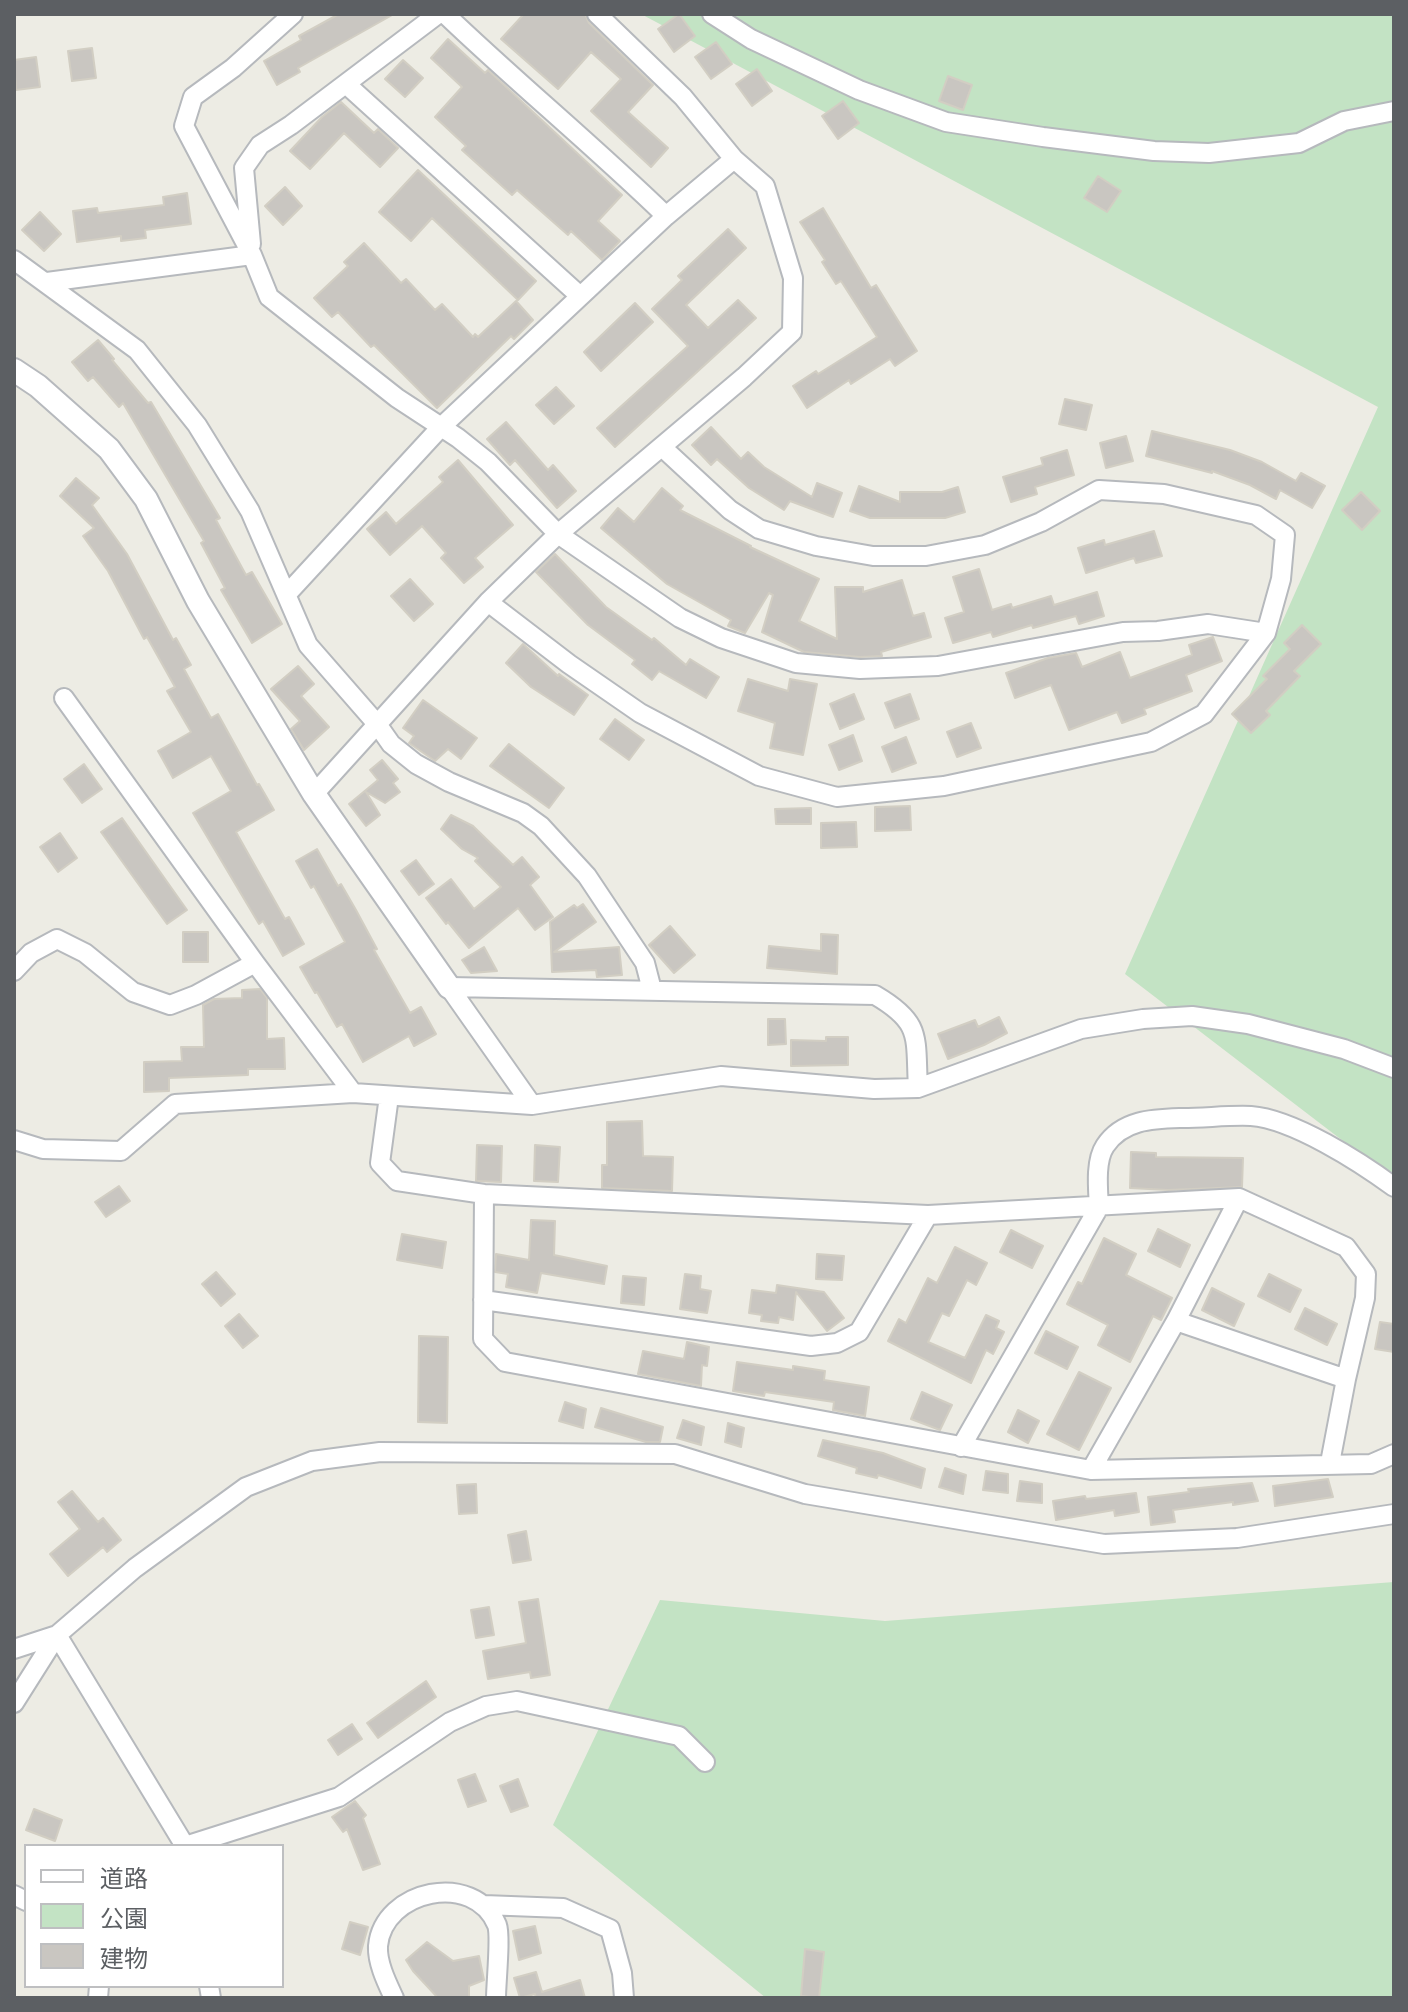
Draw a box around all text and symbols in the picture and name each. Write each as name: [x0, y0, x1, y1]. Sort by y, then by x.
legend: [24, 1844, 284, 1988]
text: 道路: [100, 1865, 148, 1893]
text: 公園: [100, 1905, 148, 1933]
text: 建物: [100, 1945, 148, 1973]

